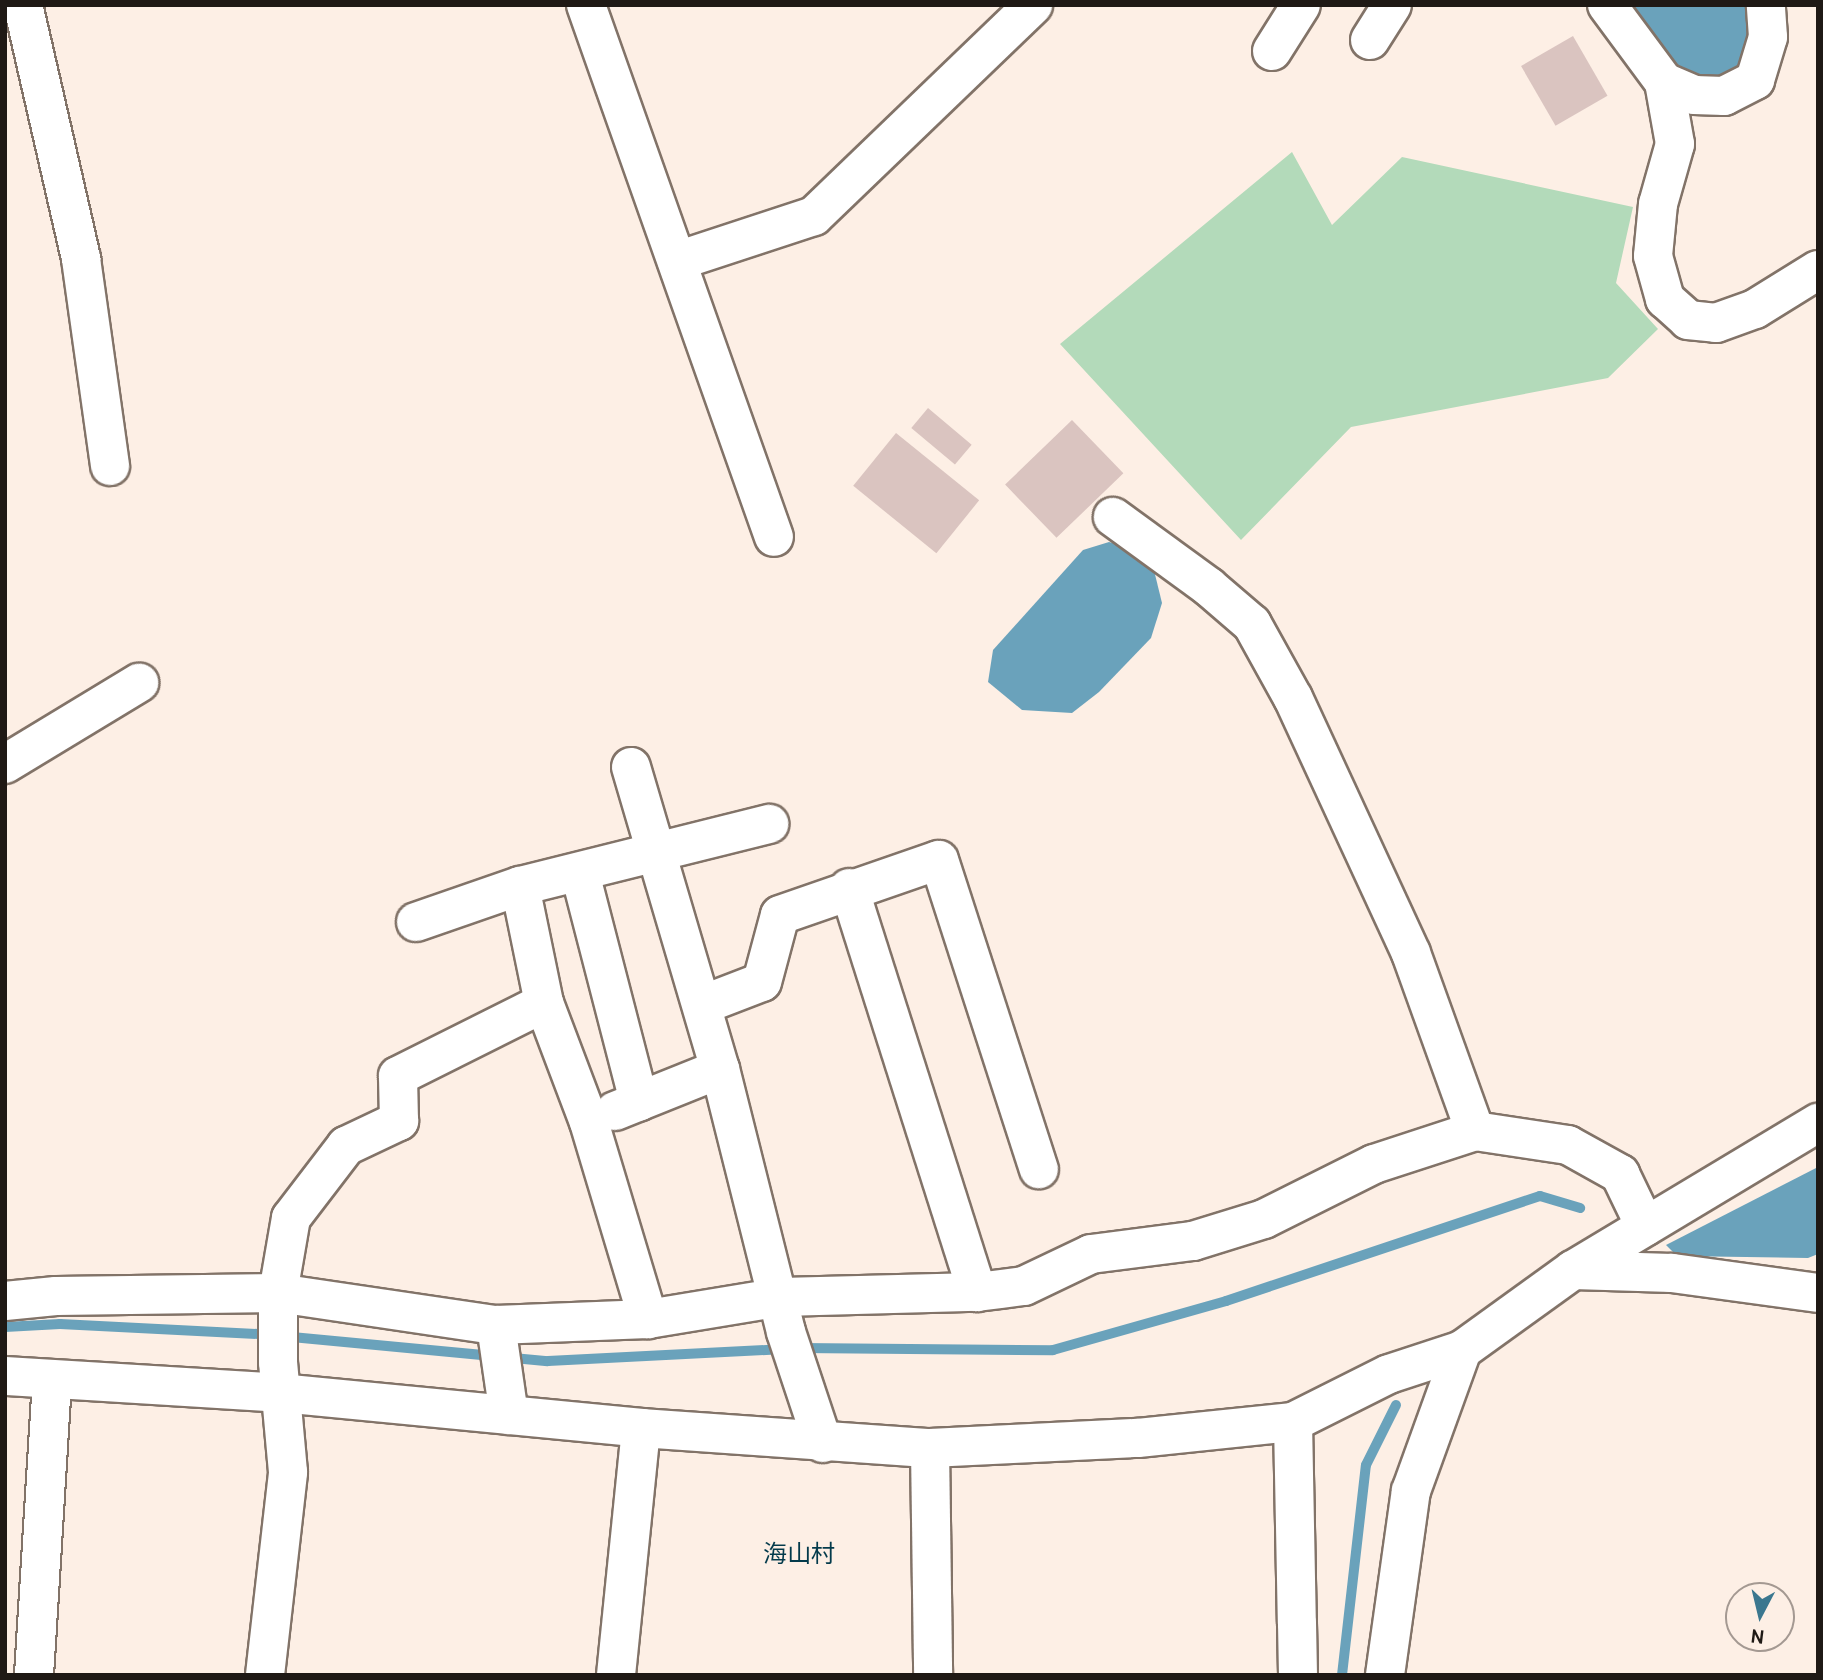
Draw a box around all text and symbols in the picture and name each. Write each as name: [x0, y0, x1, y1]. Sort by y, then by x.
district label: 海山村: [763, 1540, 835, 1568]
north arrow: [1725, 1582, 1795, 1652]
text: N: [1750, 1624, 1766, 1649]

